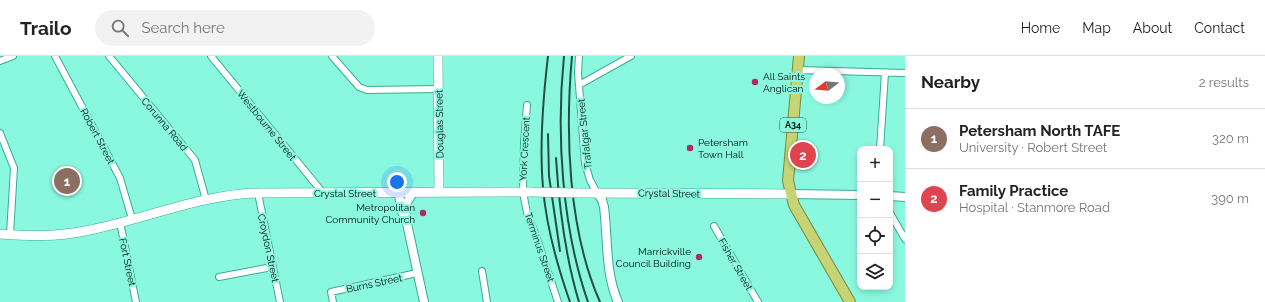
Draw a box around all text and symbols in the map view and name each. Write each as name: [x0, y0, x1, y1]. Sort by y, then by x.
search box: [95, 10, 375, 46]
text: Trailo: [20, 17, 71, 39]
icon: search: [109, 17, 131, 39]
text: Search here: [141, 19, 225, 37]
text: Home: [1021, 20, 1060, 36]
text: Map: [1082, 20, 1111, 36]
text: About: [1133, 20, 1172, 36]
text: Contact: [1194, 20, 1245, 36]
north arrow: [809, 68, 845, 104]
place label: All Saints Anglican: [763, 71, 805, 94]
text: Nearby: [921, 72, 980, 92]
text: 2 results: [1199, 75, 1249, 90]
marker: All Saints Anglican: [750, 77, 760, 87]
street label: Westbourne Street: [235, 88, 299, 163]
street label: Douglas Street: [433, 89, 446, 158]
street label: Corunna Road: [139, 96, 190, 153]
street label: Trafalgar Street: [575, 98, 594, 170]
street label: Robert Street: [78, 107, 117, 167]
street label: York Crescent: [517, 116, 532, 181]
road number: A34: [780, 118, 806, 132]
text: Petersham North TAFE: [959, 122, 1120, 140]
text: 1: [931, 131, 937, 146]
text: 320 m: [1212, 131, 1249, 146]
place label: Petersham Town Hall: [698, 137, 748, 160]
pin: 2: [790, 140, 816, 170]
text: University · Robert Street: [959, 140, 1107, 155]
marker: Petersham Town Hall: [685, 143, 695, 153]
map controls: [857, 146, 893, 290]
button: +: [857, 146, 893, 182]
pin: 1: [54, 166, 80, 196]
your location: [387, 172, 407, 192]
button: −: [857, 182, 893, 218]
text: Family Practice: [959, 182, 1068, 200]
street label: Crystal Street: [638, 187, 701, 200]
street label: Crystal Street: [314, 188, 377, 199]
text: 2: [930, 191, 938, 206]
text: 390 m: [1211, 191, 1249, 206]
text: Hospital · Stanmore Road: [959, 200, 1110, 215]
place label: Metropolitan Community Church: [326, 202, 415, 225]
marker: Metropolitan Community Church: [418, 208, 428, 218]
street label: Terminus Street: [523, 211, 557, 284]
street label: Croydon Street: [256, 213, 281, 284]
button: locate: [857, 218, 893, 254]
street label: Fisher Street: [716, 236, 755, 293]
street label: Fort Street: [117, 237, 138, 288]
place label: Marrickville Council Building: [616, 246, 691, 269]
marker: Marrickville Council Building: [694, 252, 704, 262]
button: layers: [857, 254, 893, 290]
street label: Burns Street: [345, 272, 404, 295]

